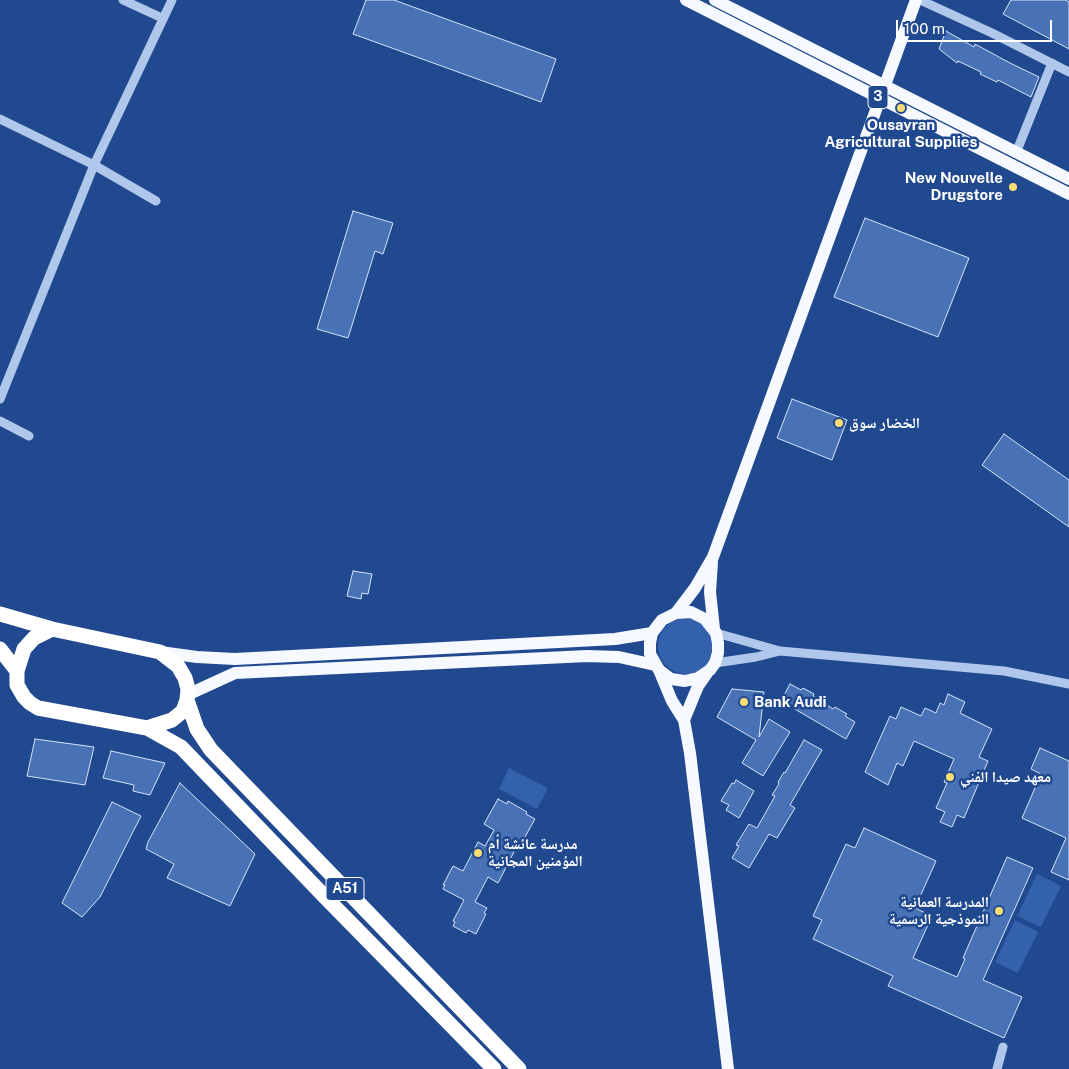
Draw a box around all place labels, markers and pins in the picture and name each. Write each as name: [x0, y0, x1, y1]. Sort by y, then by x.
marker: Ousayran Agricultural Supplies: [895, 102, 907, 114]
place label: Ousayran Agricultural Supplies: [825, 116, 977, 151]
place label: New Nouvelle Drugstore: [905, 169, 1003, 204]
marker: New Nouvelle Drugstore: [1007, 181, 1019, 193]
place label: الخضار سوق: [849, 414, 920, 432]
marker: الخضار سوق: [833, 417, 845, 429]
place label: Bank Audi: [754, 693, 827, 711]
marker: Bank Audi: [738, 696, 750, 708]
place label: معهد صيدا الفني: [960, 768, 1051, 786]
marker: معهد صيدا الفني: [944, 771, 956, 783]
place label: مدرسة عائشة أم المؤمنين المجانية: [488, 835, 583, 870]
marker: مدرسة عائشة أم المؤمنين المجانية: [472, 847, 484, 859]
place label: المدرسة العمانية النموذجية الرسمية: [889, 893, 989, 928]
marker: المدرسة العمانية النموذجية الرسمية: [993, 905, 1005, 917]

